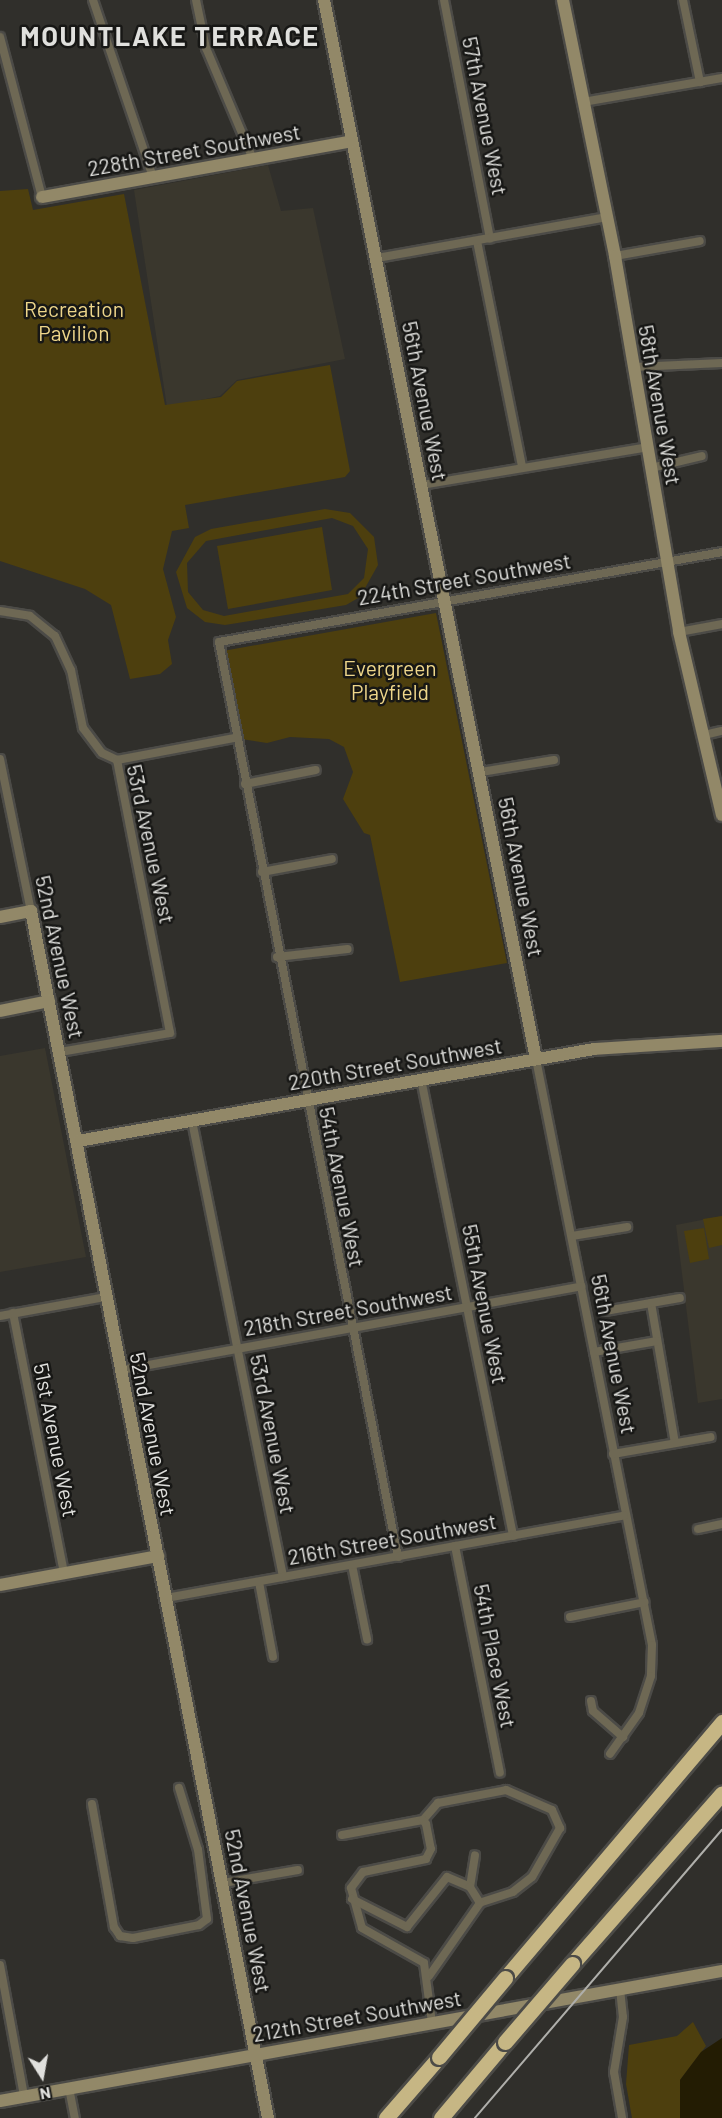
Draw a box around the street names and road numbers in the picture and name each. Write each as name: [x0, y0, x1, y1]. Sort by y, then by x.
street label: 57th Avenue West: [457, 35, 513, 197]
street label: 228th Street Southwest: [86, 119, 302, 181]
street label: 56th Avenue West: [397, 319, 453, 483]
street label: 58th Avenue West: [634, 323, 686, 487]
street label: 224th Street Southwest: [355, 548, 573, 610]
street label: 53rd Avenue West: [122, 762, 180, 926]
street label: 56th Avenue West: [493, 795, 549, 959]
street label: 52nd Avenue West: [30, 873, 90, 1041]
street label: 220th Street Southwest: [286, 1033, 504, 1095]
street label: 54th Avenue West: [314, 1105, 370, 1269]
street label: 55th Avenue West: [457, 1222, 513, 1386]
street label: 56th Avenue West: [586, 1272, 642, 1436]
street label: 218th Street Southwest: [242, 1279, 454, 1341]
street label: 52nd Avenue West: [125, 1350, 181, 1518]
street label: 53rd Avenue West: [245, 1352, 301, 1516]
street label: 51st Avenue West: [29, 1361, 83, 1519]
street label: 216th Street Southwest: [286, 1508, 498, 1570]
street label: 54th Place West: [469, 1582, 521, 1730]
street label: 52nd Avenue West: [220, 1827, 276, 1995]
street label: 212th Street Southwest: [251, 1985, 463, 2047]

